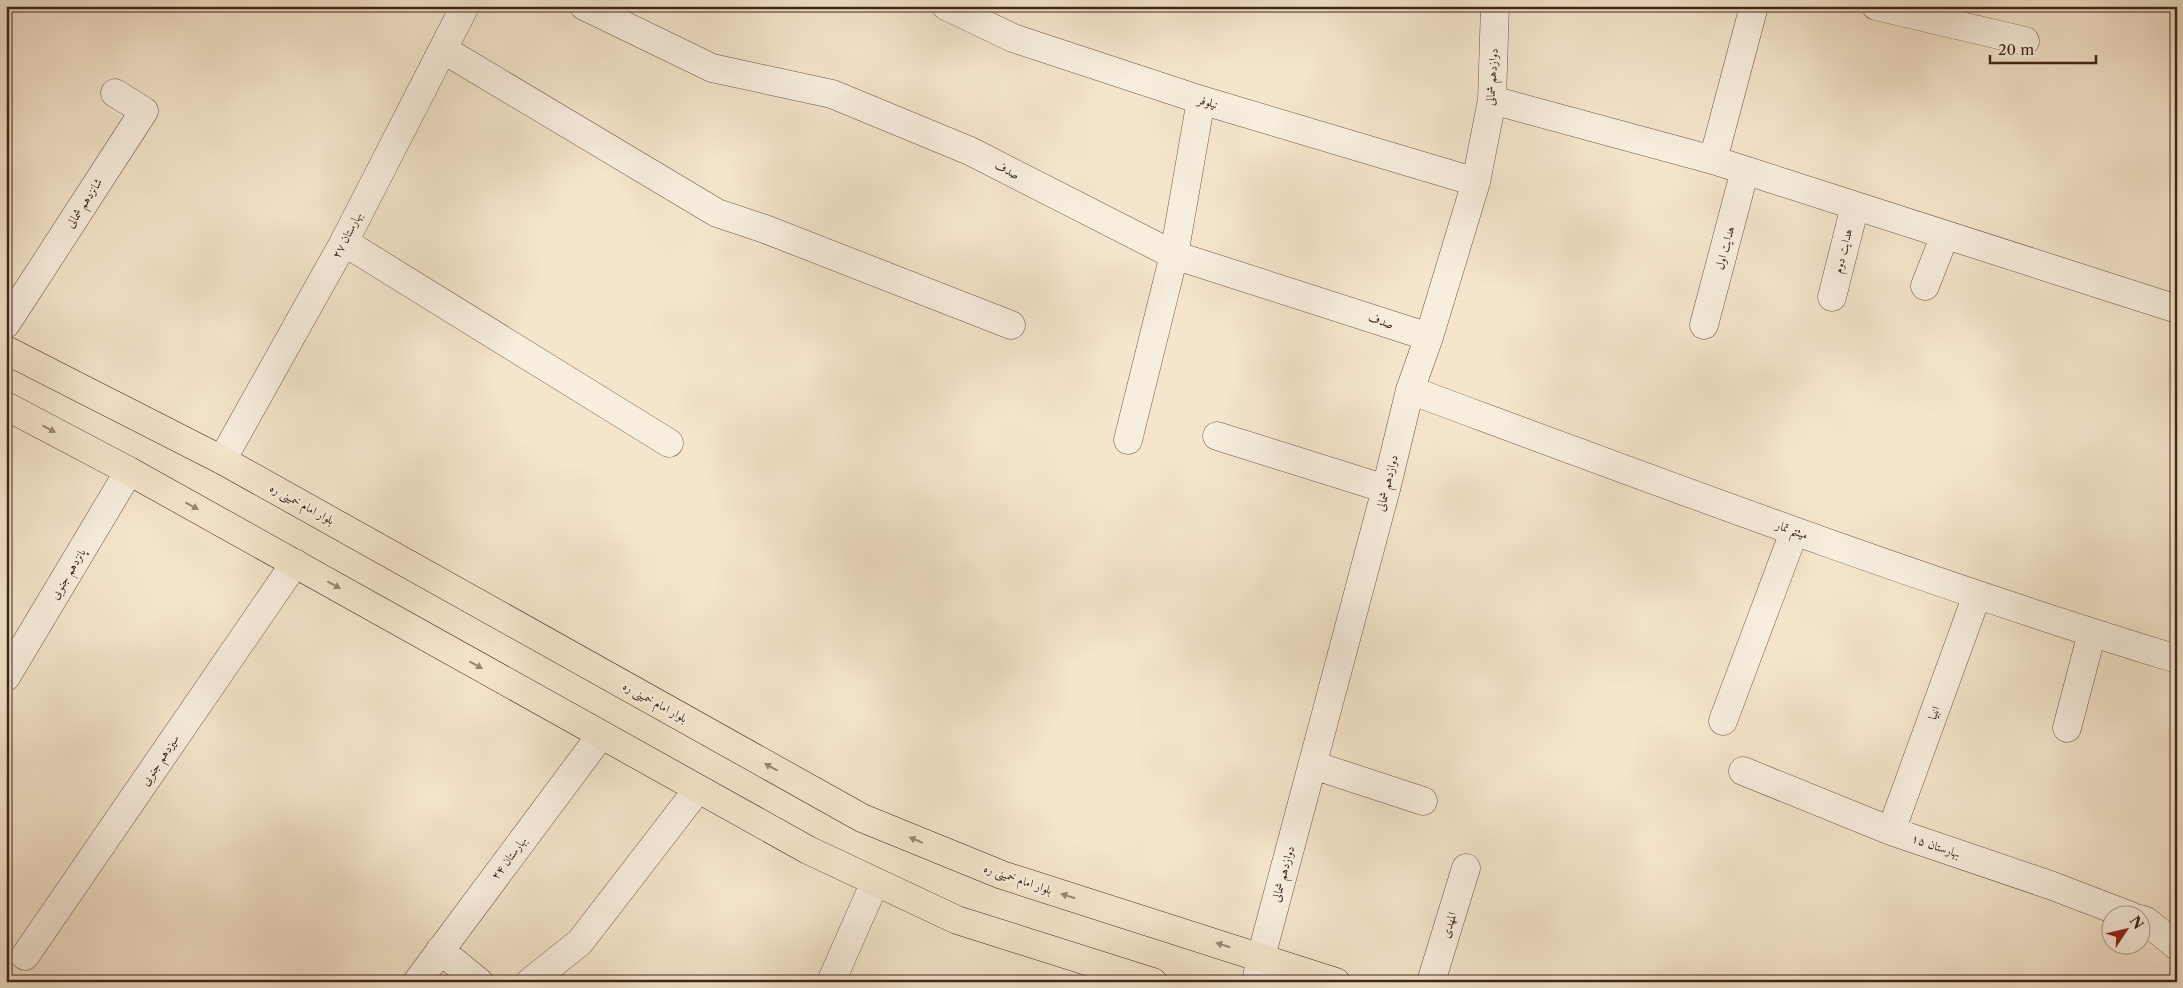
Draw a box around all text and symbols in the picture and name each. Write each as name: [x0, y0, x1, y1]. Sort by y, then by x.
scale bar: [1990, 32, 2097, 64]
text: 20 m: [1998, 40, 2034, 59]
street label: دوازدهم شمالی: [1482, 48, 1505, 107]
street label: نیلوفر: [1194, 91, 1220, 113]
street label: صدف: [992, 157, 1022, 182]
street label: شانزدهم شمالی: [62, 175, 109, 233]
street label: بهارستان ۲۷: [328, 209, 366, 261]
street label: هدایت اول: [1712, 225, 1738, 271]
street label: هدایت دوم: [1830, 227, 1859, 276]
street label: صدف: [1367, 309, 1396, 332]
one-way arrow: [42, 425, 57, 433]
street label: دوازدهم شمالی: [1372, 453, 1405, 514]
street label: بلوار امام خمینی ره: [266, 480, 337, 531]
one-way arrow: [185, 502, 200, 510]
street label: میثتم تمار: [1771, 516, 1810, 547]
street label: پانزدهم جنوبی: [47, 545, 92, 604]
one-way arrow: [327, 581, 341, 590]
one-way arrow: [469, 661, 483, 669]
street label: بلوار امام خمینی ره: [619, 678, 690, 729]
street label: انبیا: [1924, 704, 1943, 722]
street label: سیزدهم جنوبی: [137, 731, 186, 790]
one-way arrow: [763, 763, 778, 771]
street label: بهارستان ۱۵: [1910, 830, 1962, 862]
street label: بهارستان ۲۴: [487, 833, 531, 883]
one-way arrow: [908, 836, 923, 843]
street label: دوازدهم شمالی: [1268, 844, 1301, 905]
street label: بلوار امام خمینی ره: [981, 860, 1054, 901]
one-way arrow: [1060, 892, 1075, 900]
north arrow: [2100, 906, 2150, 956]
street label: المهدی: [1437, 910, 1460, 940]
text: N: [2126, 912, 2148, 933]
one-way arrow: [1215, 941, 1230, 949]

